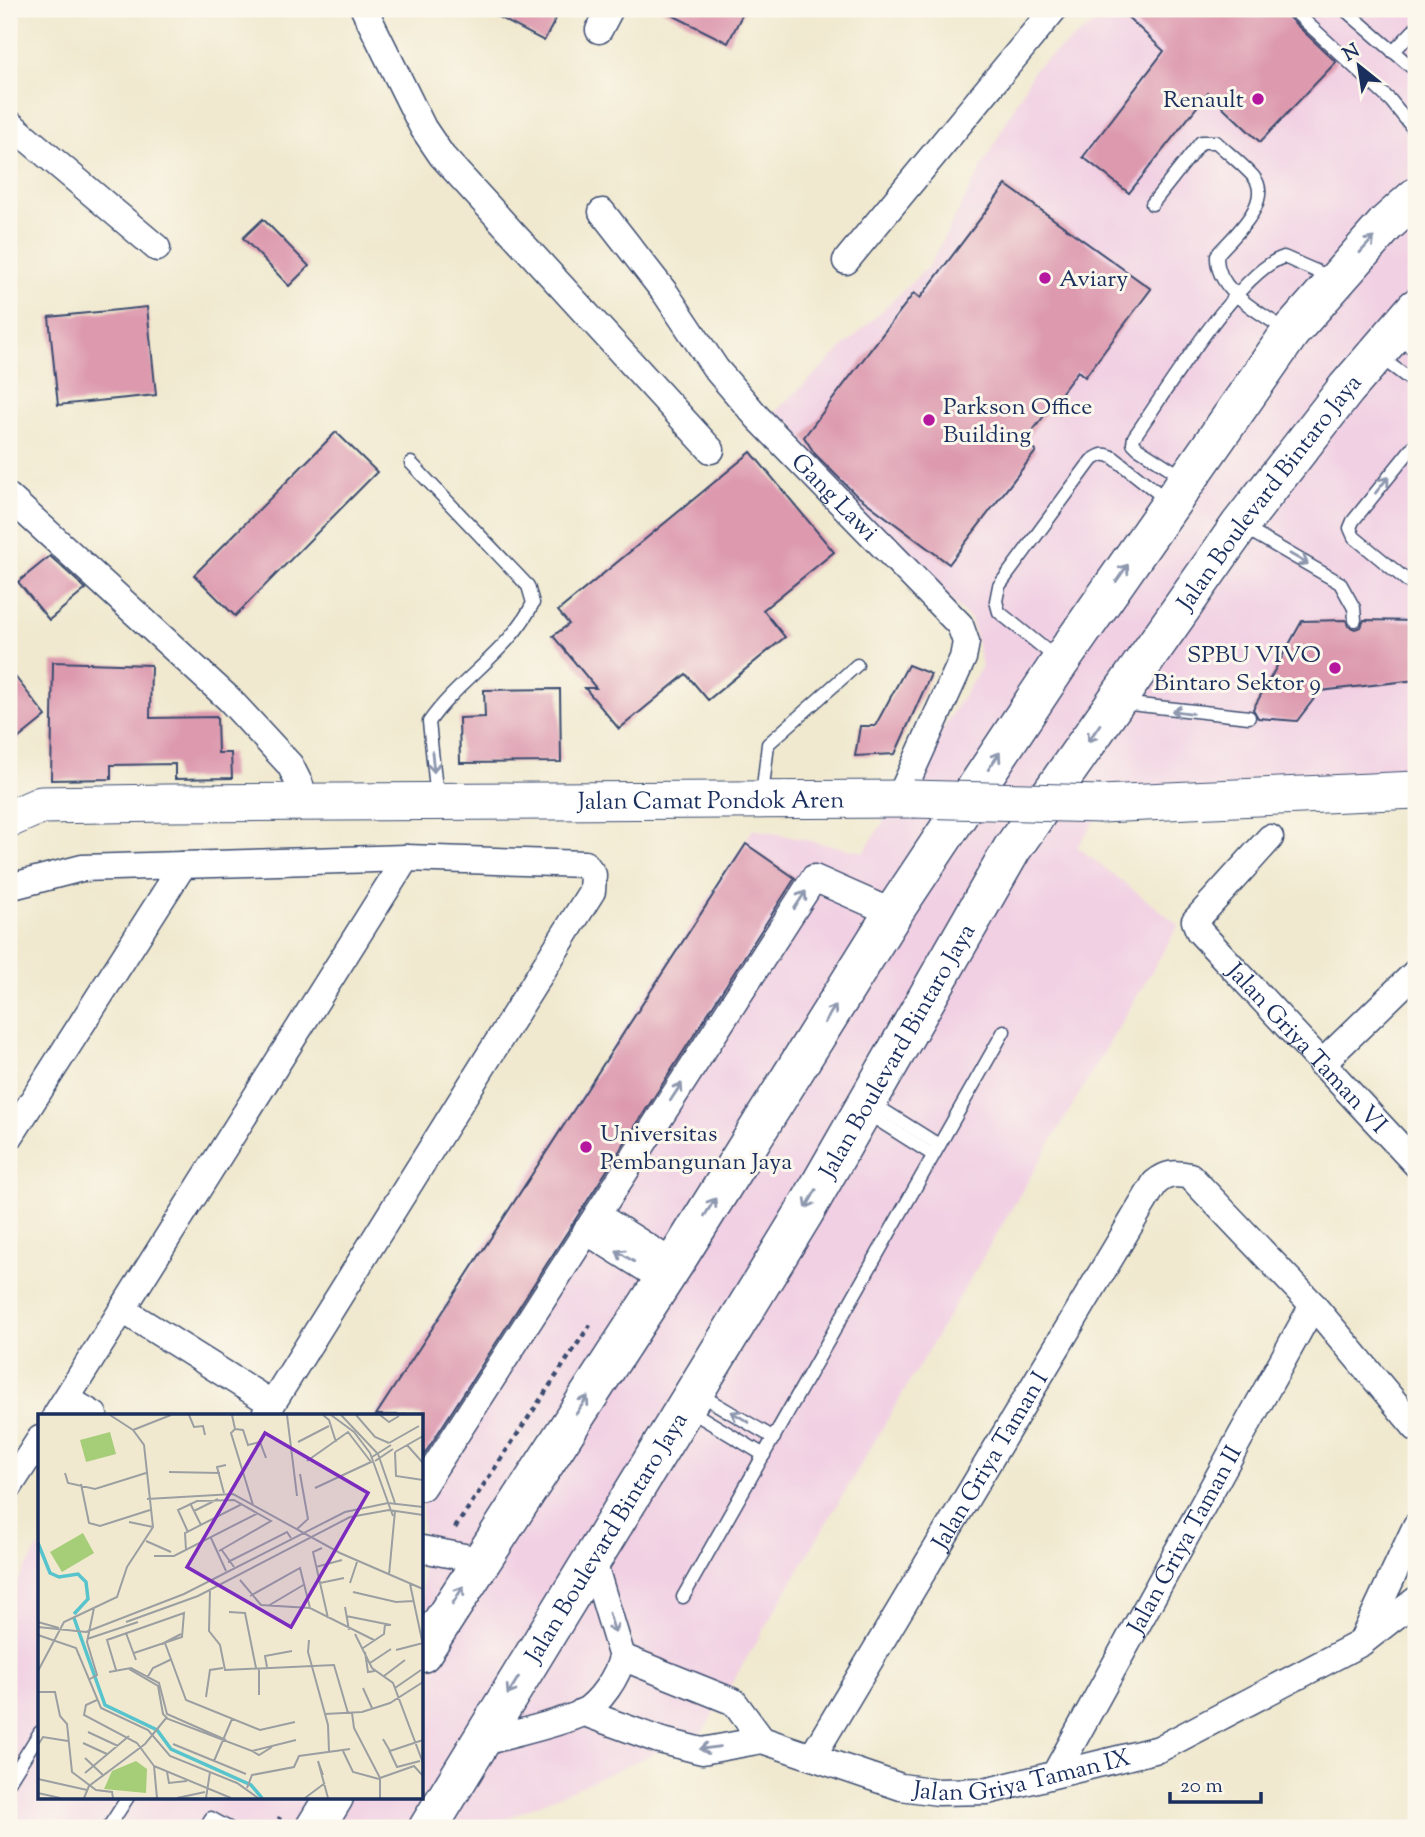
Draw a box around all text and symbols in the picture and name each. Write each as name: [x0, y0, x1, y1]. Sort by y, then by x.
north arrow: [1324, 32, 1394, 102]
text: N: [1338, 38, 1365, 69]
place label: Renault: [1163, 84, 1244, 118]
marker: Renault: [1250, 91, 1266, 107]
one-way arrow: [1359, 237, 1376, 254]
place label: Aviary: [1059, 263, 1128, 297]
marker: Aviary: [1037, 270, 1053, 286]
street label: Jalan Boulevard Bintaro Jaya: [1169, 367, 1371, 620]
place label: Parkson Office Building: [943, 391, 1093, 453]
marker: Parkson Office Building: [921, 412, 937, 428]
street label: Gang Lawi: [782, 447, 885, 550]
one-way arrow: [1374, 477, 1390, 495]
one-way arrow: [1288, 553, 1309, 566]
one-way arrow: [1115, 564, 1129, 583]
place label: SPBU VIVO Bintaro Sektor 9: [1154, 639, 1321, 701]
marker: SPBU VIVO Bintaro Sektor 9: [1327, 660, 1343, 676]
one-way arrow: [1171, 705, 1194, 718]
one-way arrow: [1087, 723, 1101, 742]
one-way arrow: [427, 750, 440, 773]
one-way arrow: [987, 752, 1001, 771]
street label: Jalan Camat Pondok Aren: [576, 784, 845, 820]
one-way arrow: [793, 891, 807, 911]
street label: Jalan Boulevard Bintaro Jaya: [811, 918, 985, 1187]
street label: Jalan Griya Taman VI: [1217, 955, 1394, 1142]
one-way arrow: [824, 1004, 838, 1024]
one-way arrow: [670, 1082, 684, 1102]
place label: Universitas Pembangunan Jaya: [600, 1118, 792, 1180]
marker: Universitas Pembangunan Jaya: [578, 1139, 594, 1155]
one-way arrow: [804, 1189, 818, 1209]
one-way arrow: [703, 1197, 717, 1217]
one-way arrow: [615, 1249, 635, 1263]
street label: Jalan Griya Taman I: [924, 1365, 1058, 1558]
one-way arrow: [575, 1395, 589, 1415]
street label: Jalan Boulevard Bintaro Jaya: [517, 1406, 697, 1672]
one-way arrow: [730, 1410, 750, 1424]
inset map: [38, 1414, 424, 1798]
street label: Jalan Griya Taman II: [1119, 1440, 1252, 1642]
one-way arrow: [451, 1586, 465, 1606]
one-way arrow: [606, 1612, 619, 1634]
one-way arrow: [506, 1675, 520, 1695]
one-way arrow: [699, 1742, 722, 1755]
street label: Jalan Griya Taman IX: [909, 1742, 1134, 1811]
scale bar: [1170, 1760, 1260, 1804]
text: 20 m: [1180, 1772, 1223, 1802]

